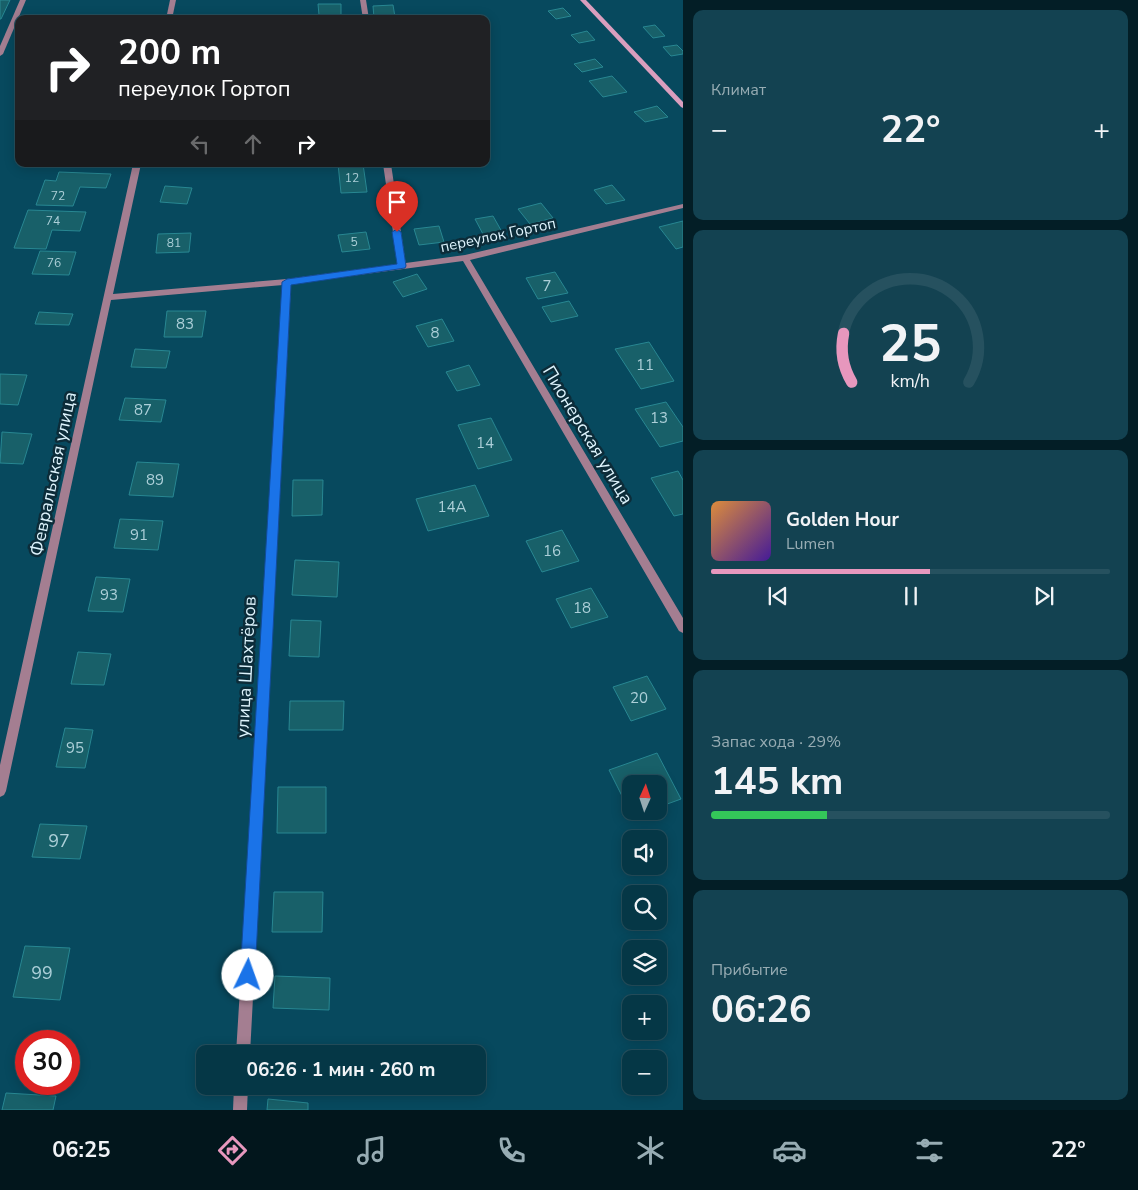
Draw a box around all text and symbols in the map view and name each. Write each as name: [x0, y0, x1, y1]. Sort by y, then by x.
text: 200 m: [118, 29, 221, 76]
icon: right: [35, 35, 100, 100]
text: переулок Гортоп: [118, 74, 291, 104]
text: Климат: [711, 79, 766, 101]
text: 22°: [880, 104, 941, 155]
text: −: [711, 111, 728, 149]
text: +: [1093, 111, 1110, 149]
icon: left: [186, 130, 214, 158]
icon: ahead: [239, 130, 267, 158]
icon: right: [292, 130, 320, 158]
house number: 12: [345, 170, 359, 186]
pin: [376, 181, 418, 232]
house number: 72: [51, 188, 65, 204]
icon: arrive: [383, 188, 411, 216]
house number: 74: [46, 213, 60, 229]
street label: переулок Гортоп: [438, 213, 558, 257]
house number: 5: [350, 234, 358, 250]
house number: 81: [167, 235, 181, 251]
house number: 76: [47, 255, 61, 271]
house number: 7: [542, 276, 552, 296]
text: 25: [879, 308, 942, 379]
house number: 83: [176, 314, 194, 334]
house number: 8: [430, 323, 440, 343]
house number: 11: [636, 355, 654, 375]
street label: Пионерская улица: [537, 361, 639, 509]
text: km/h: [891, 369, 930, 393]
street label: Февральская улица: [24, 390, 82, 558]
house number: 87: [134, 400, 152, 420]
house number: 13: [650, 408, 668, 428]
house number: 14: [476, 433, 494, 453]
house number: 89: [146, 470, 164, 490]
house number: 14А: [438, 497, 467, 517]
text: Golden Hour: [786, 507, 899, 533]
house number: 91: [130, 525, 148, 545]
text: Lumen: [786, 533, 835, 555]
house number: 16: [543, 541, 561, 561]
icon: previous: [764, 582, 792, 610]
icon: pause: [897, 582, 925, 610]
icon: next: [1030, 582, 1058, 610]
house number: 93: [100, 585, 118, 605]
street label: улица Шахтёров: [230, 596, 262, 738]
house number: 18: [573, 598, 591, 618]
house number: 20: [630, 688, 648, 708]
text: Запас хода · 29%: [711, 731, 841, 753]
house number: 95: [66, 738, 84, 758]
text: 145 km: [711, 756, 843, 807]
north arrow: [622, 775, 668, 820]
map controls: [622, 775, 667, 1095]
house number: 97: [48, 829, 70, 853]
button: sound: [622, 830, 667, 875]
button: search: [622, 885, 667, 930]
button: layers: [622, 940, 667, 985]
position arrow: [221, 948, 273, 1000]
text: Прибытие: [711, 959, 788, 981]
house number: 99: [31, 961, 53, 985]
text: 06:26: [711, 984, 812, 1035]
button: +: [622, 995, 667, 1040]
speed limit sign: 30: [15, 1030, 80, 1095]
button: −: [622, 1050, 667, 1095]
text: 06:26 · 1 мин · 260 m: [247, 1057, 435, 1083]
icon: directions: [215, 1133, 250, 1168]
icon: music: [354, 1133, 389, 1168]
icon: phone: [494, 1133, 529, 1168]
icon: climate: [633, 1133, 668, 1168]
icon: car: [772, 1133, 807, 1168]
icon: filters: [912, 1133, 947, 1168]
text: 06:25: [52, 1135, 110, 1165]
text: 22°: [1051, 1135, 1086, 1165]

